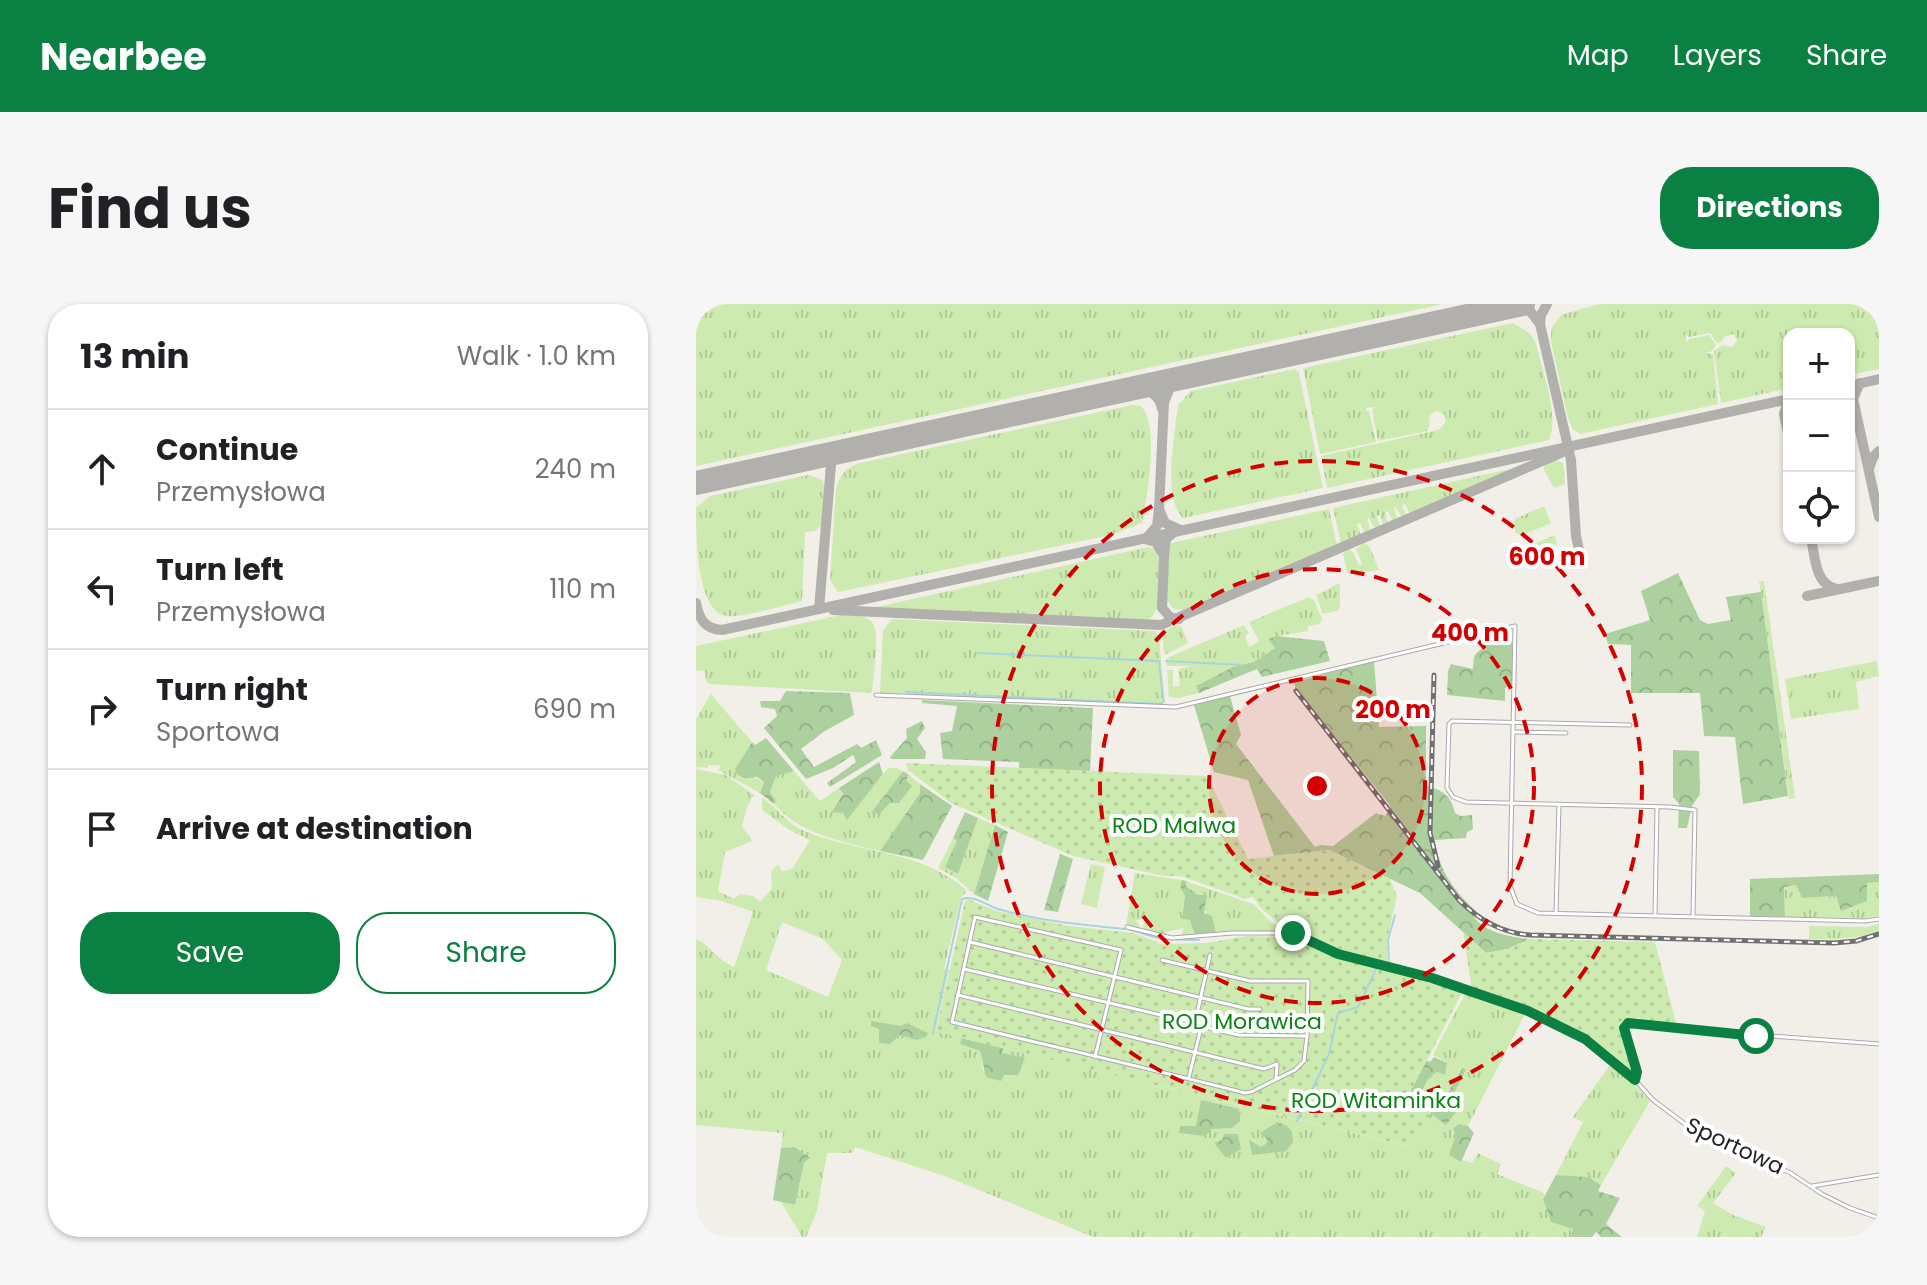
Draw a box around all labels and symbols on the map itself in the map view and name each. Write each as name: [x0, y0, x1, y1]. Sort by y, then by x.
text: 600 m: [1508, 540, 1586, 573]
text: 400 m: [1431, 616, 1509, 649]
text: 200 m: [1355, 693, 1431, 726]
centre of rings: [1303, 772, 1331, 800]
park label: ROD Malwa: [1112, 810, 1236, 841]
route end: [1275, 915, 1311, 951]
park label: ROD Morawica: [1162, 1006, 1322, 1037]
route start: [1738, 1018, 1774, 1054]
park label: ROD Witaminka: [1291, 1085, 1461, 1116]
street label: Sportowa: [1681, 1110, 1789, 1182]

